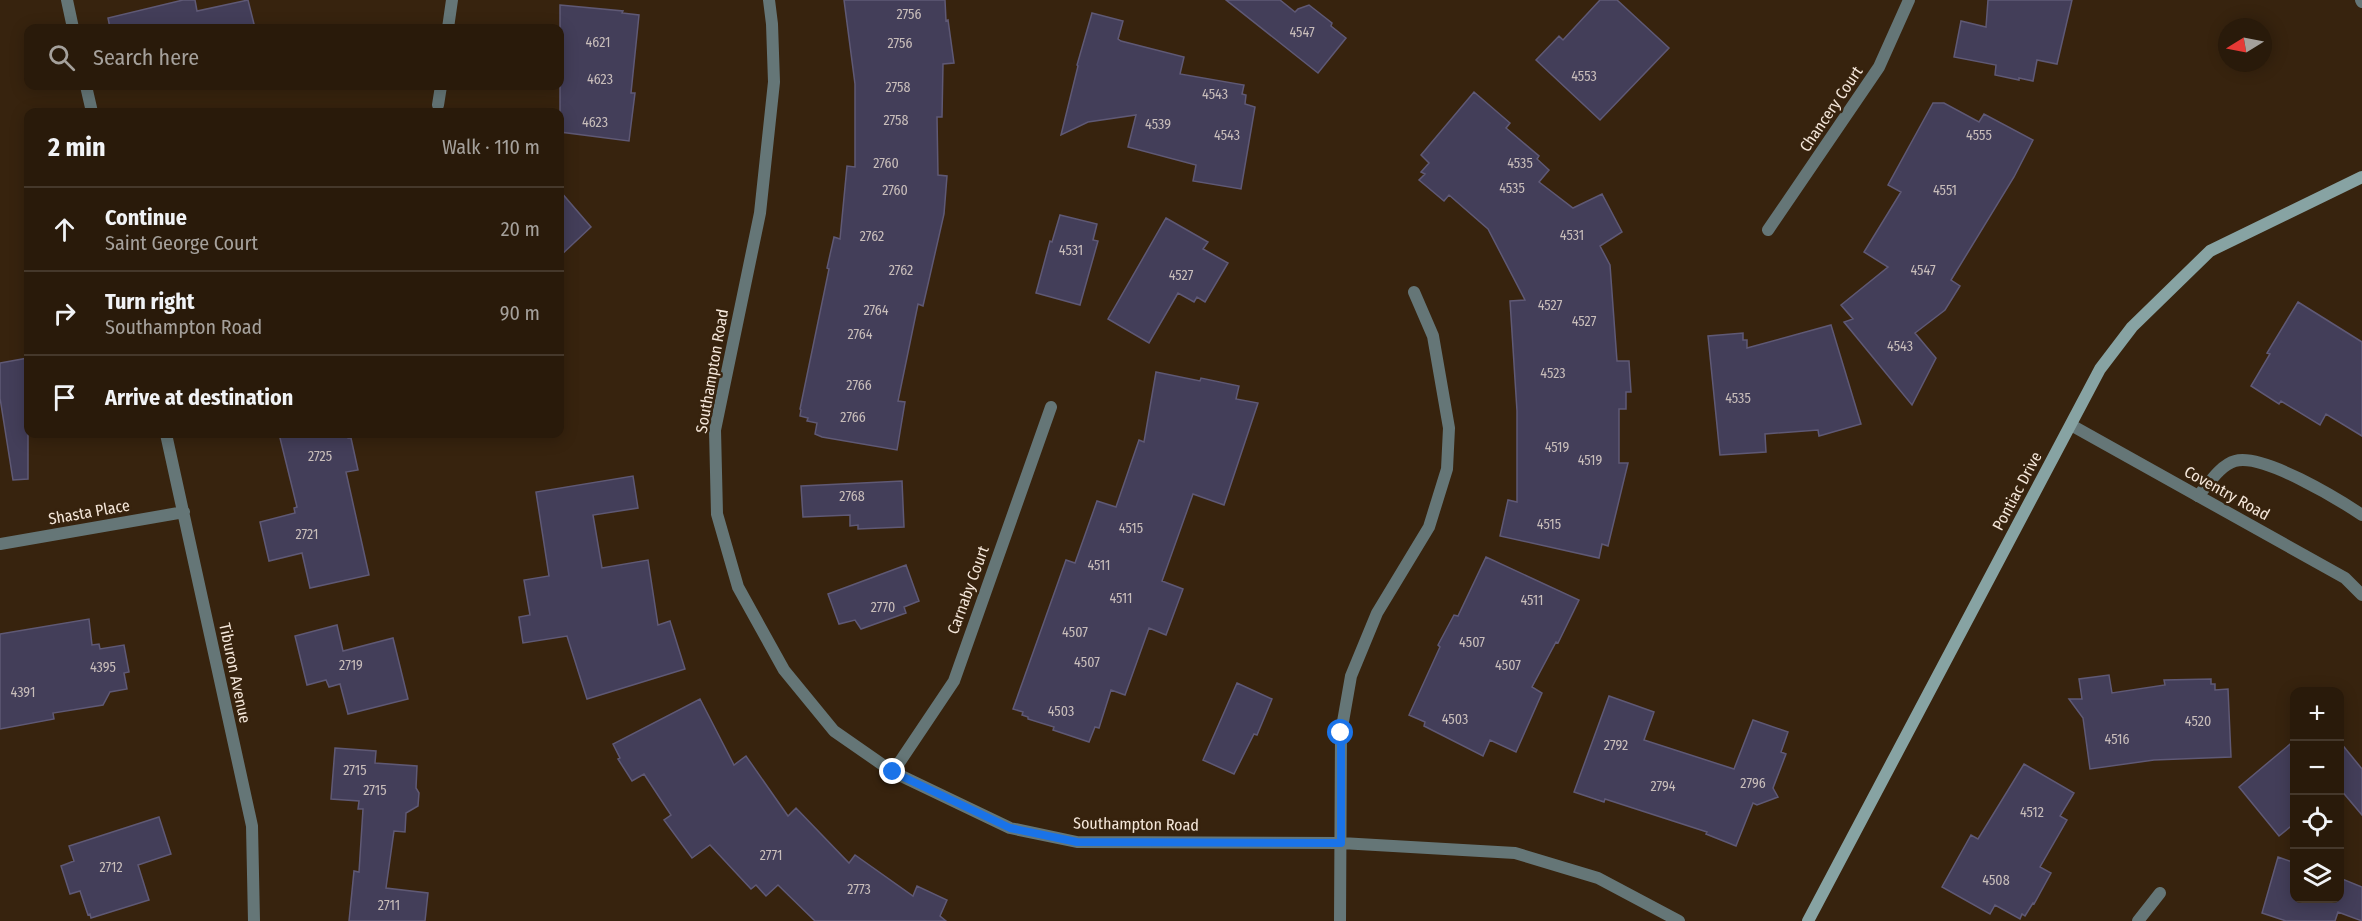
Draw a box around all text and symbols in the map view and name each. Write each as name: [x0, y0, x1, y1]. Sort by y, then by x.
house number: 2756: [897, 6, 922, 23]
north arrow: [2218, 18, 2272, 72]
search box: [24, 24, 564, 90]
house number: 4547: [1289, 24, 1315, 41]
house number: 4621: [586, 34, 610, 51]
house number: 2756: [888, 35, 913, 52]
icon: search: [45, 41, 78, 74]
text: Search here: [93, 44, 199, 71]
street label: Chancery Court: [1795, 62, 1867, 155]
house number: 4553: [1571, 68, 1597, 85]
house number: 4623: [587, 71, 613, 88]
house number: 2758: [886, 79, 910, 96]
house number: 4543: [1202, 86, 1228, 103]
house number: 2758: [884, 112, 908, 129]
house number: 4623: [582, 114, 608, 131]
house number: 4539: [1145, 116, 1171, 133]
house number: 4543: [1214, 127, 1240, 144]
house number: 4555: [1966, 127, 1992, 144]
text: 2 min: [48, 132, 106, 163]
text: Walk · 110 m: [442, 135, 540, 159]
house number: 2760: [873, 155, 899, 172]
house number: 4535: [1507, 155, 1533, 172]
house number: 4535: [1499, 180, 1525, 197]
house number: 2760: [882, 182, 908, 199]
house number: 4551: [1933, 182, 1957, 199]
text: Continue: [105, 204, 187, 231]
icon: ahead: [48, 213, 81, 246]
text: 20 m: [501, 217, 540, 241]
house number: 4531: [1560, 227, 1584, 244]
house number: 2762: [860, 228, 884, 245]
text: Saint George Court: [105, 231, 258, 255]
house number: 4531: [1059, 242, 1083, 259]
house number: 2762: [889, 262, 913, 279]
house number: 4547: [1910, 262, 1936, 279]
house number: 4527: [1169, 267, 1194, 284]
text: Turn right: [105, 288, 194, 315]
icon: right: [48, 297, 81, 330]
house number: 4527: [1538, 297, 1563, 314]
text: 90 m: [500, 301, 540, 325]
house number: 2764: [863, 302, 889, 319]
street label: Southampton Road: [692, 307, 732, 435]
house number: 4527: [1572, 313, 1597, 330]
text: Southampton Road: [105, 315, 262, 339]
house number: 2764: [847, 326, 873, 343]
house number: 4543: [1887, 338, 1913, 355]
house number: 4523: [1540, 365, 1566, 382]
house number: 2766: [846, 377, 872, 394]
icon: arrive: [48, 381, 81, 414]
text: Arrive at destination: [105, 384, 293, 411]
house number: 4535: [1725, 390, 1751, 407]
house number: 2766: [840, 409, 866, 426]
house number: 4519: [1545, 439, 1570, 456]
house number: 2725: [308, 448, 332, 465]
street label: Pontiac Drive: [1988, 448, 2046, 534]
house number: 4519: [1578, 452, 1603, 469]
street label: Coventry Road: [2181, 462, 2273, 524]
house number: 2768: [839, 488, 865, 505]
street label: Shasta Place: [47, 495, 131, 529]
house number: 4515: [1537, 516, 1561, 533]
house number: 4515: [1119, 520, 1143, 537]
house number: 2721: [296, 526, 318, 543]
street label: Carnaby Court: [943, 543, 993, 637]
house number: 4511: [1087, 557, 1111, 574]
house number: 4511: [1109, 590, 1133, 607]
house number: 4511: [1520, 592, 1544, 609]
house number: 2770: [871, 599, 895, 616]
street label: Tiburon Avenue: [215, 621, 255, 725]
house number: 4507: [1062, 624, 1088, 641]
house number: 4507: [1459, 634, 1485, 651]
house number: 4507: [1074, 654, 1100, 671]
house number: 2719: [339, 657, 363, 674]
house number: 4507: [1495, 657, 1521, 674]
house number: 4395: [90, 659, 116, 676]
house number: 4391: [11, 684, 35, 701]
map controls: [2290, 687, 2344, 903]
button: +: [2290, 687, 2344, 741]
house number: 4503: [1048, 703, 1074, 720]
house number: 4503: [1442, 711, 1468, 728]
house number: 4520: [2185, 713, 2211, 730]
route start: [1327, 719, 1353, 745]
house number: 4516: [2105, 731, 2129, 748]
house number: 2792: [1604, 737, 1628, 754]
button: −: [2290, 741, 2344, 795]
route end: [879, 758, 905, 784]
house number: 2715: [343, 762, 367, 779]
house number: 2796: [1740, 775, 1766, 792]
house number: 2794: [1650, 778, 1676, 795]
house number: 2715: [363, 782, 387, 799]
button: locate: [2290, 795, 2344, 849]
house number: 4512: [2020, 804, 2044, 821]
street label: Southampton Road: [1073, 813, 1199, 835]
house number: 2771: [760, 847, 782, 864]
button: layers: [2290, 849, 2344, 903]
house number: 2712: [99, 859, 123, 876]
house number: 4508: [1982, 872, 2010, 889]
house number: 2773: [847, 881, 871, 898]
house number: 2711: [378, 897, 400, 914]

